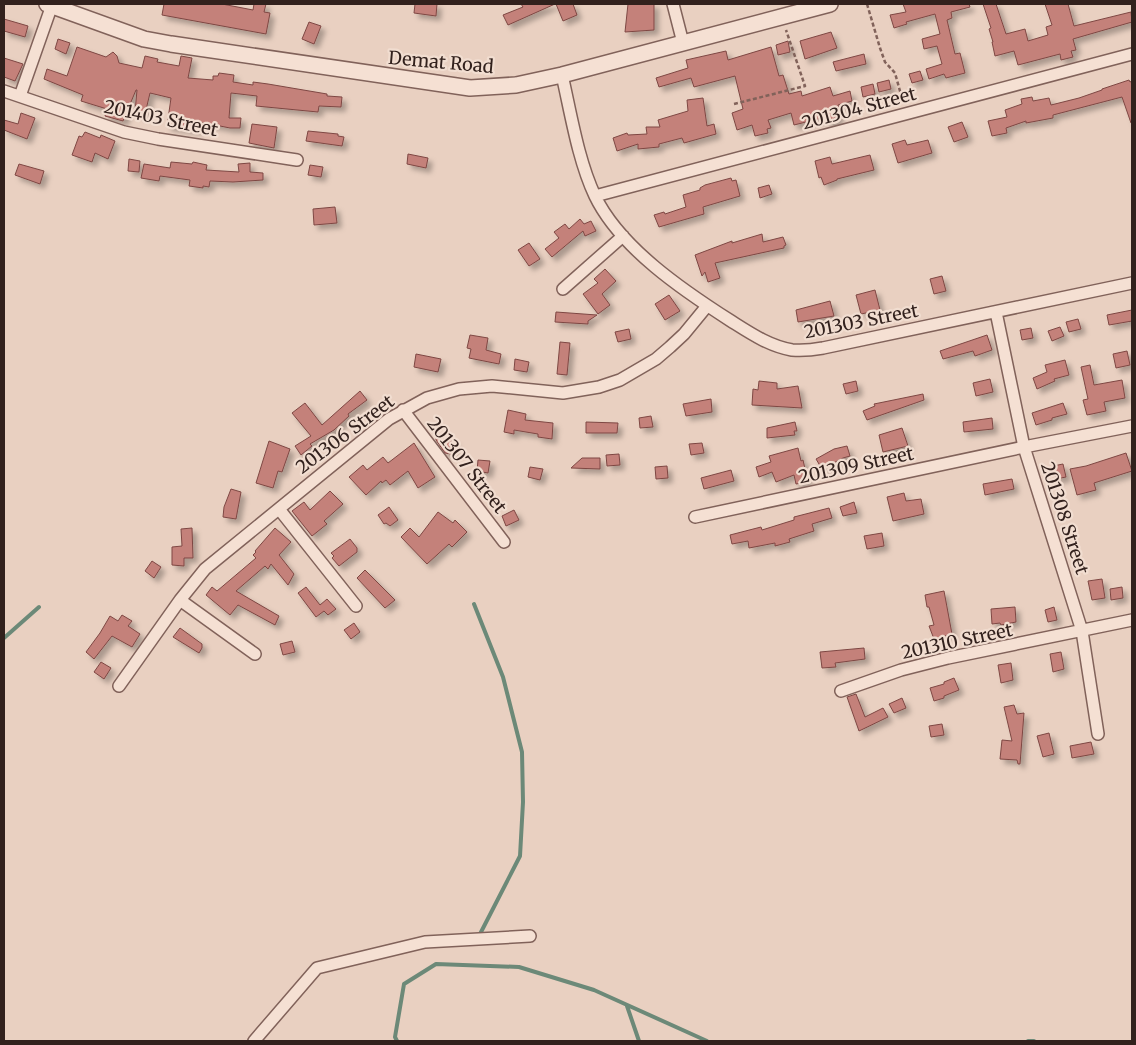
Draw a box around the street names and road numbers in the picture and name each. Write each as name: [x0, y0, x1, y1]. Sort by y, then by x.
street label: Demat Road: [387, 46, 495, 78]
street label: 201304 Street: [799, 82, 919, 134]
street label: 201403 Street: [102, 95, 220, 141]
street label: 201303 Street: [802, 299, 920, 343]
street label: 201306 Street: [291, 390, 399, 478]
street label: 201307 Street: [422, 412, 512, 518]
street label: 201309 Street: [796, 442, 916, 488]
street label: 201308 Street: [1036, 459, 1094, 577]
street label: 201310 Street: [899, 618, 1015, 664]

